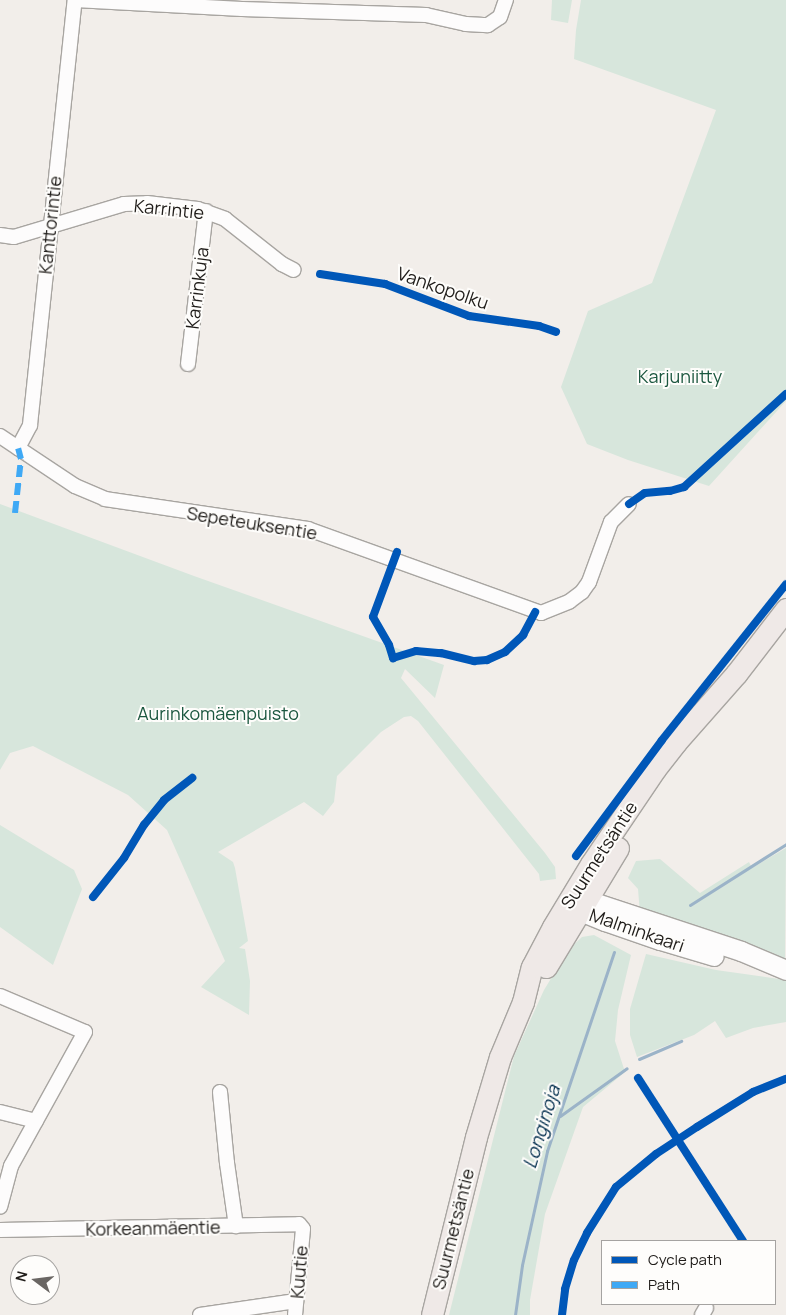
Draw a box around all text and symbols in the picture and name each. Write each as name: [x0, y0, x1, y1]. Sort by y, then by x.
street label: Kanttorintie: [34, 175, 66, 275]
street label: Karrintie: [133, 195, 205, 223]
street label: Karrinkuja: [181, 246, 213, 330]
street label: Vankopolku: [394, 262, 492, 314]
park label: Karjuniitty: [638, 365, 722, 387]
street label: Sepeteuksentie: [185, 502, 319, 544]
park label: Aurinkomäenpuisto: [137, 702, 299, 724]
street label: Suurmetsäntie: [556, 797, 642, 913]
street label: Malminkaari: [587, 904, 687, 956]
water label: Longinoja: [519, 1083, 565, 1171]
street label: Suurmetsäntie: [428, 1166, 478, 1292]
street label: Korkeanmäentie: [85, 1216, 221, 1240]
legend: [601, 1240, 776, 1305]
street label: Kuutie: [286, 1244, 312, 1300]
text: Cycle path: [648, 1249, 722, 1270]
north arrow: [10, 1255, 60, 1305]
text: N: [11, 1269, 31, 1284]
text: Path: [648, 1274, 680, 1295]

